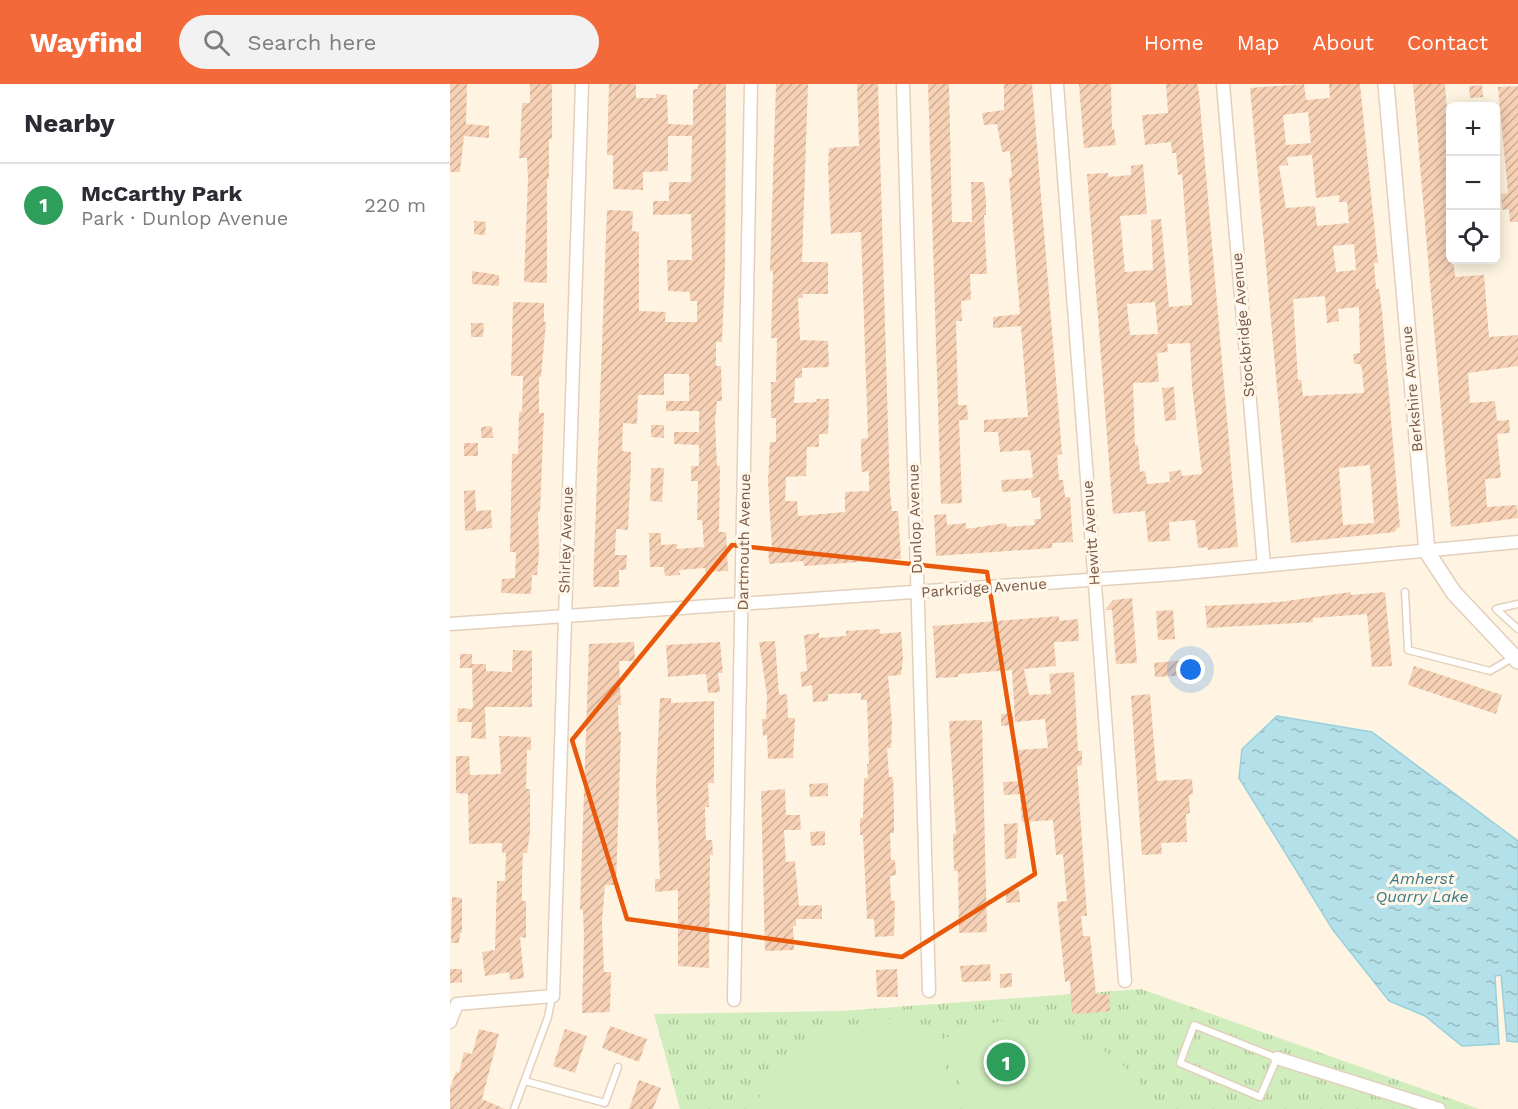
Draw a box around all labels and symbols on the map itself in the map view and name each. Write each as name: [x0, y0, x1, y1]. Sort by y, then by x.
street label: Stockbridge Avenue: [1228, 252, 1258, 398]
street label: Berkshire Avenue: [1398, 325, 1426, 453]
street label: Dunlop Avenue: [904, 464, 926, 574]
street label: Dartmouth Avenue: [734, 473, 754, 611]
street label: Hewitt Avenue: [1078, 480, 1104, 586]
street label: Shirley Avenue: [555, 486, 577, 594]
street label: Parkridge Avenue: [921, 575, 1047, 601]
your location: [1176, 655, 1205, 684]
water label: Amherst Quarry Lake: [1375, 869, 1469, 906]
pin: 1: [986, 1040, 1026, 1084]

